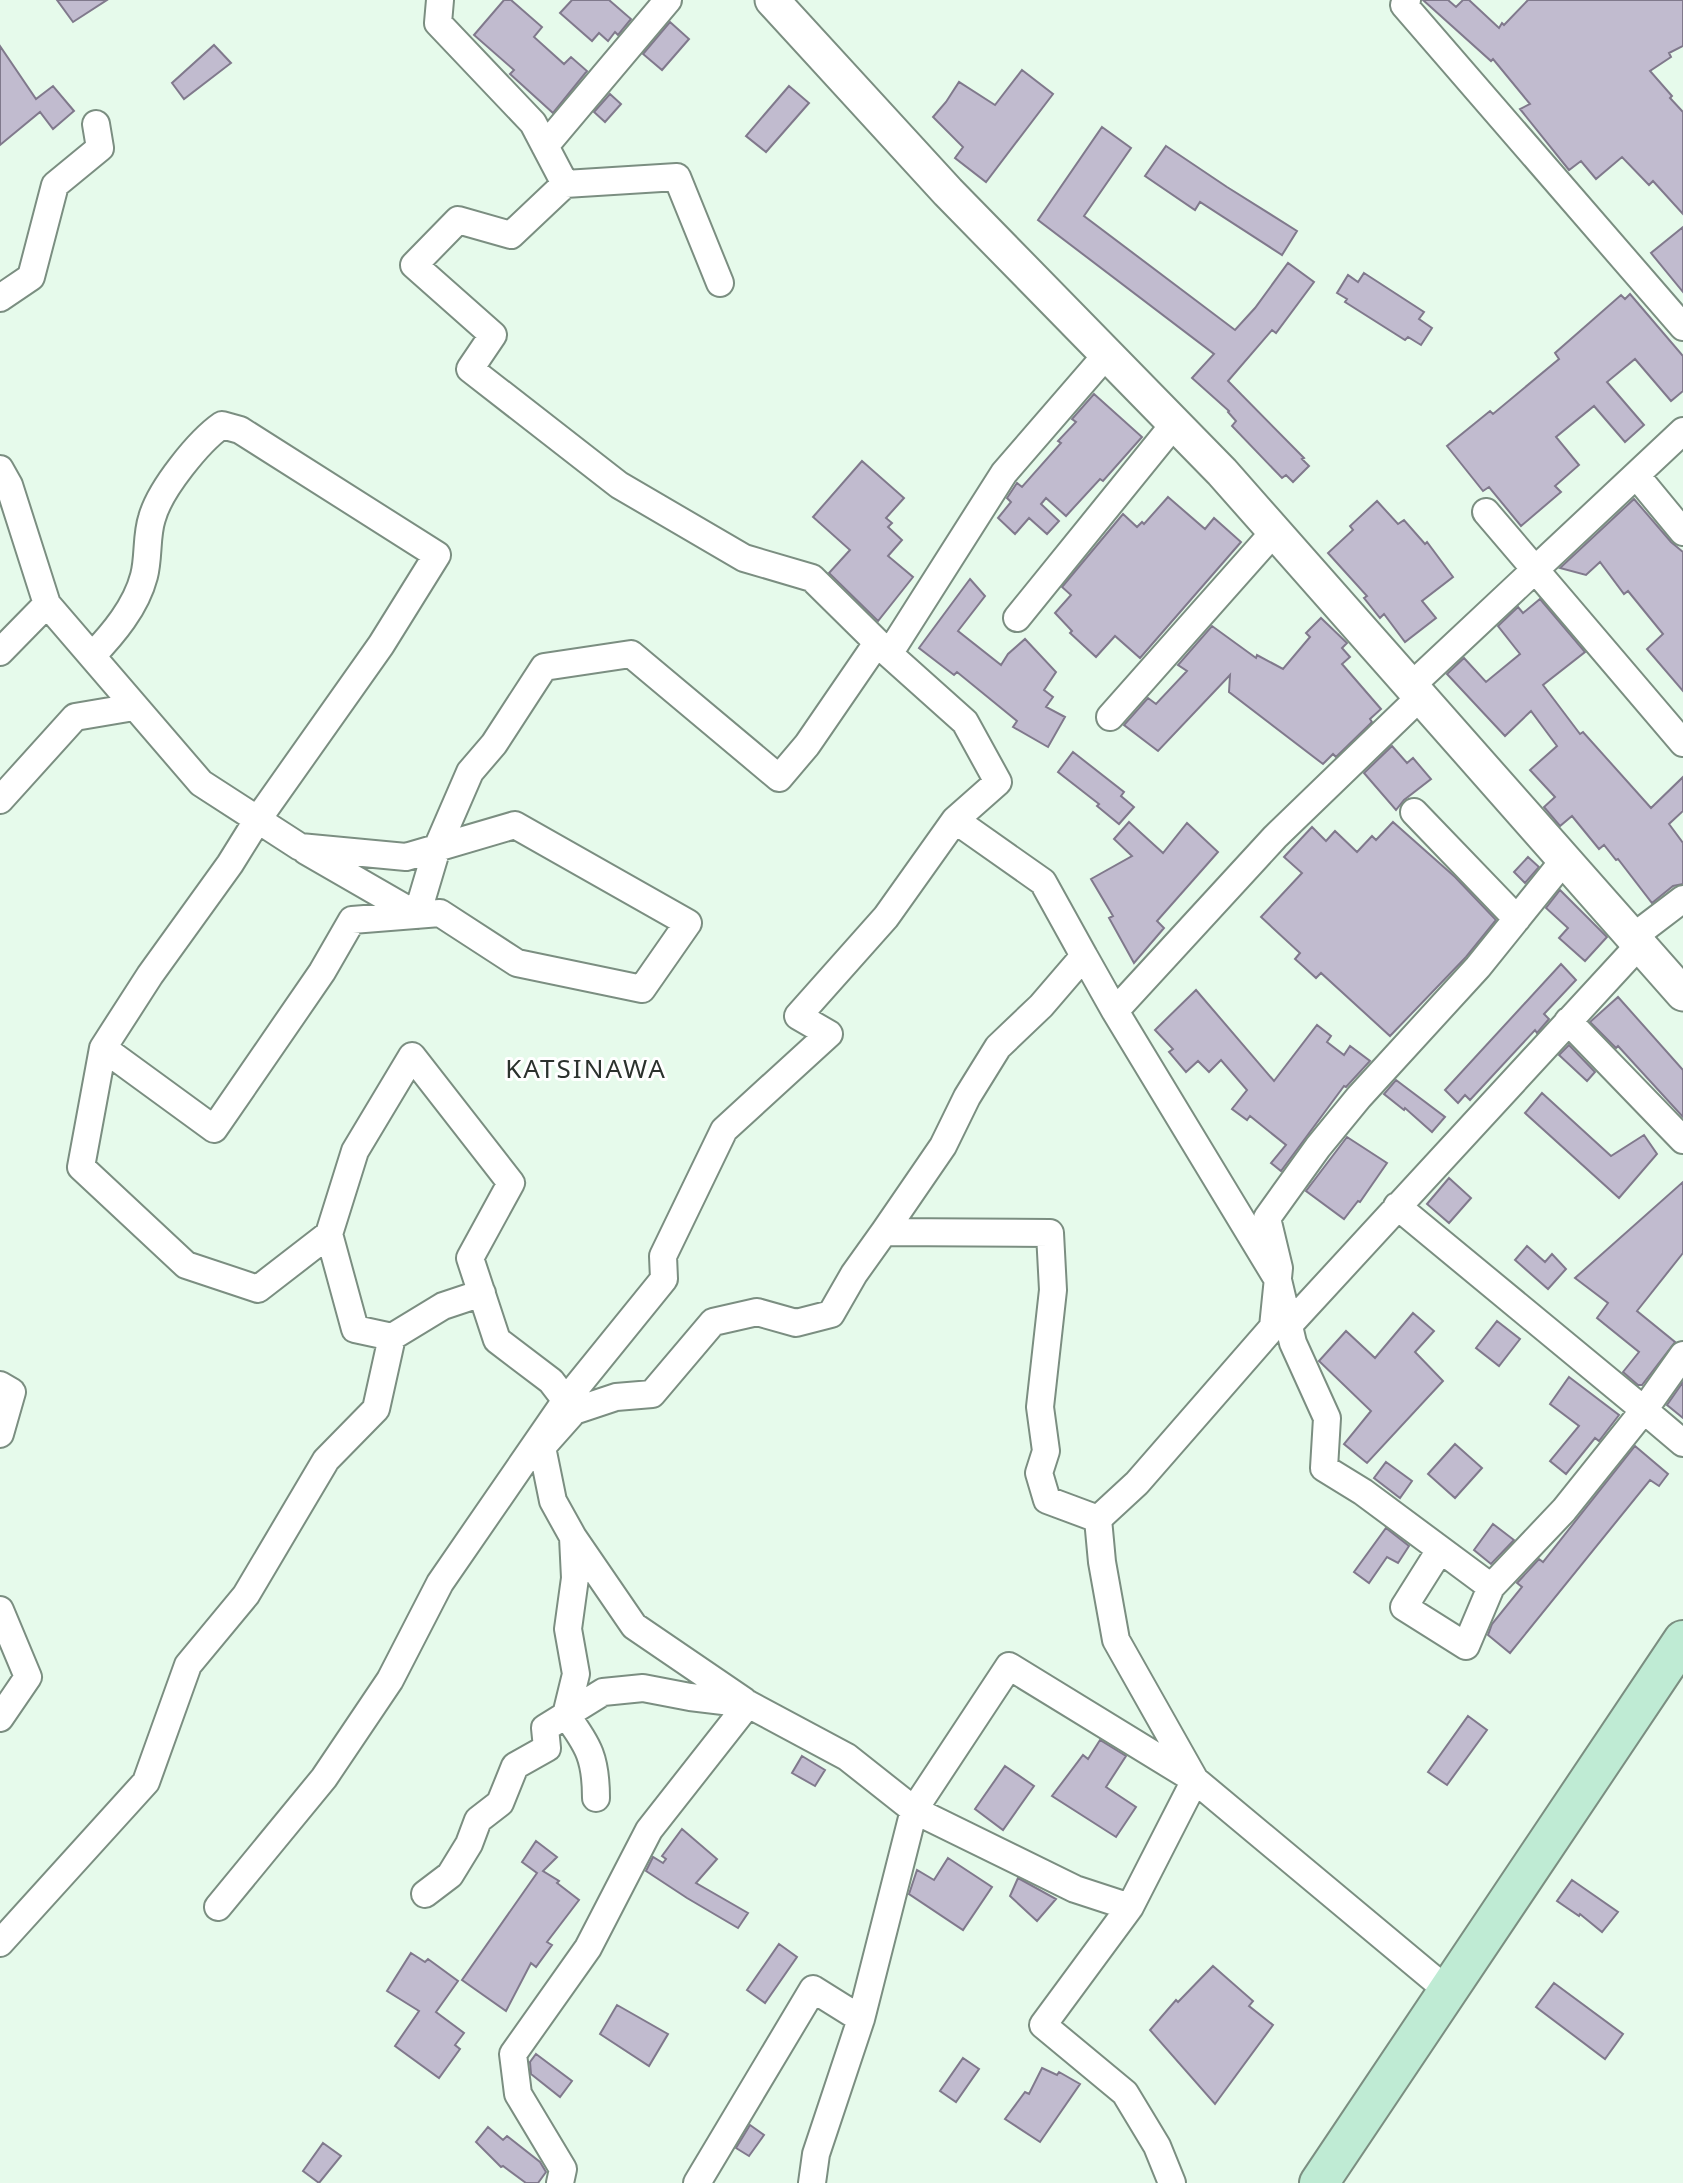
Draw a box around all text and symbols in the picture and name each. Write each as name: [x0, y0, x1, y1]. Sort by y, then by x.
district label: KATSINAWA: [505, 1050, 667, 1086]

